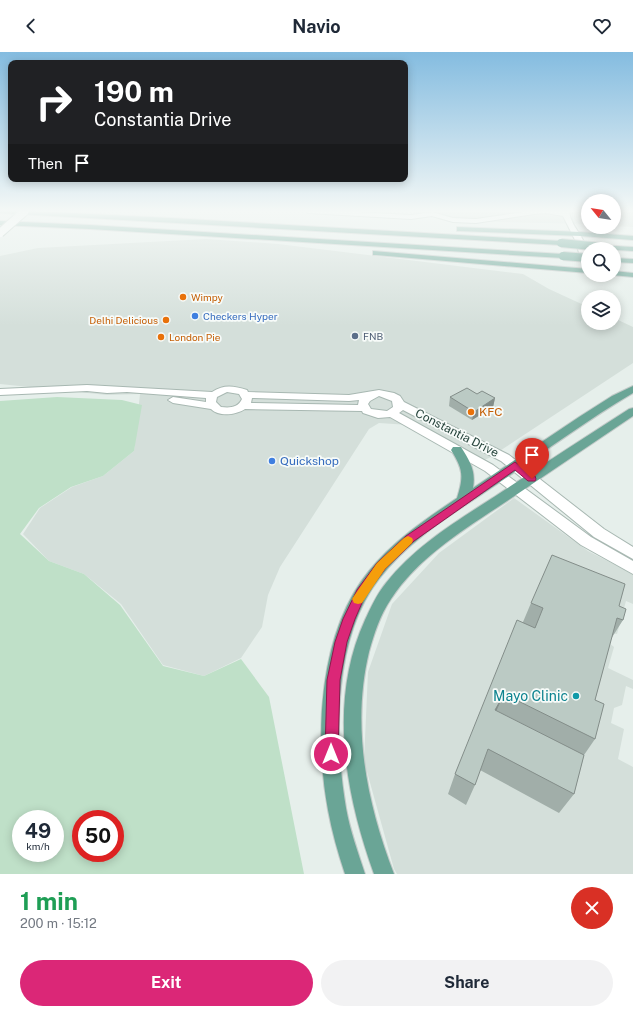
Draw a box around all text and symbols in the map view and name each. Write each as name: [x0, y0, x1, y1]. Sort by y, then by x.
icon: back: [20, 15, 42, 37]
icon: heart: [591, 15, 613, 37]
text: Navio: [292, 16, 341, 37]
text: 190 m: [94, 75, 174, 108]
icon: right: [28, 76, 80, 128]
text: Constantia Drive: [94, 109, 232, 130]
icon: arrive: [71, 152, 93, 174]
text: Then: [28, 155, 63, 172]
north arrow: [581, 194, 621, 234]
map controls: [581, 194, 621, 330]
button: search: [581, 242, 621, 282]
button: layers: [581, 290, 621, 330]
place label: Wimpy: [191, 291, 224, 303]
marker: Wimpy: [178, 292, 188, 302]
place label: Checkers Hyper: [203, 310, 278, 322]
marker: Checkers Hyper: [190, 311, 200, 321]
place label: Delhi Delicious: [89, 314, 158, 326]
marker: Delhi Delicious: [161, 315, 171, 325]
place label: FNB: [363, 330, 383, 342]
place label: London Pie: [169, 331, 221, 343]
marker: FNB: [350, 331, 360, 341]
marker: London Pie: [156, 332, 166, 342]
place label: KFC: [479, 405, 503, 419]
street label: Constantia Drive: [413, 406, 501, 460]
marker: KFC: [466, 407, 476, 417]
pin: [515, 438, 549, 479]
icon: arrive: [521, 444, 543, 466]
place label: Quickshop: [280, 454, 339, 468]
marker: Quickshop: [267, 456, 277, 466]
place label: Mayo Clinic: [493, 688, 568, 704]
marker: Mayo Clinic: [571, 691, 581, 701]
position arrow: [310, 733, 352, 775]
speed limit sign: 50: [72, 810, 124, 862]
text: 49: [25, 819, 51, 843]
text: km/h: [26, 840, 50, 852]
text: 1 min: [20, 887, 78, 915]
button: close: [571, 887, 613, 929]
text: 200 m · 15:12: [20, 916, 97, 931]
button: Exit: [20, 960, 313, 1006]
button: Share: [321, 960, 613, 1006]

